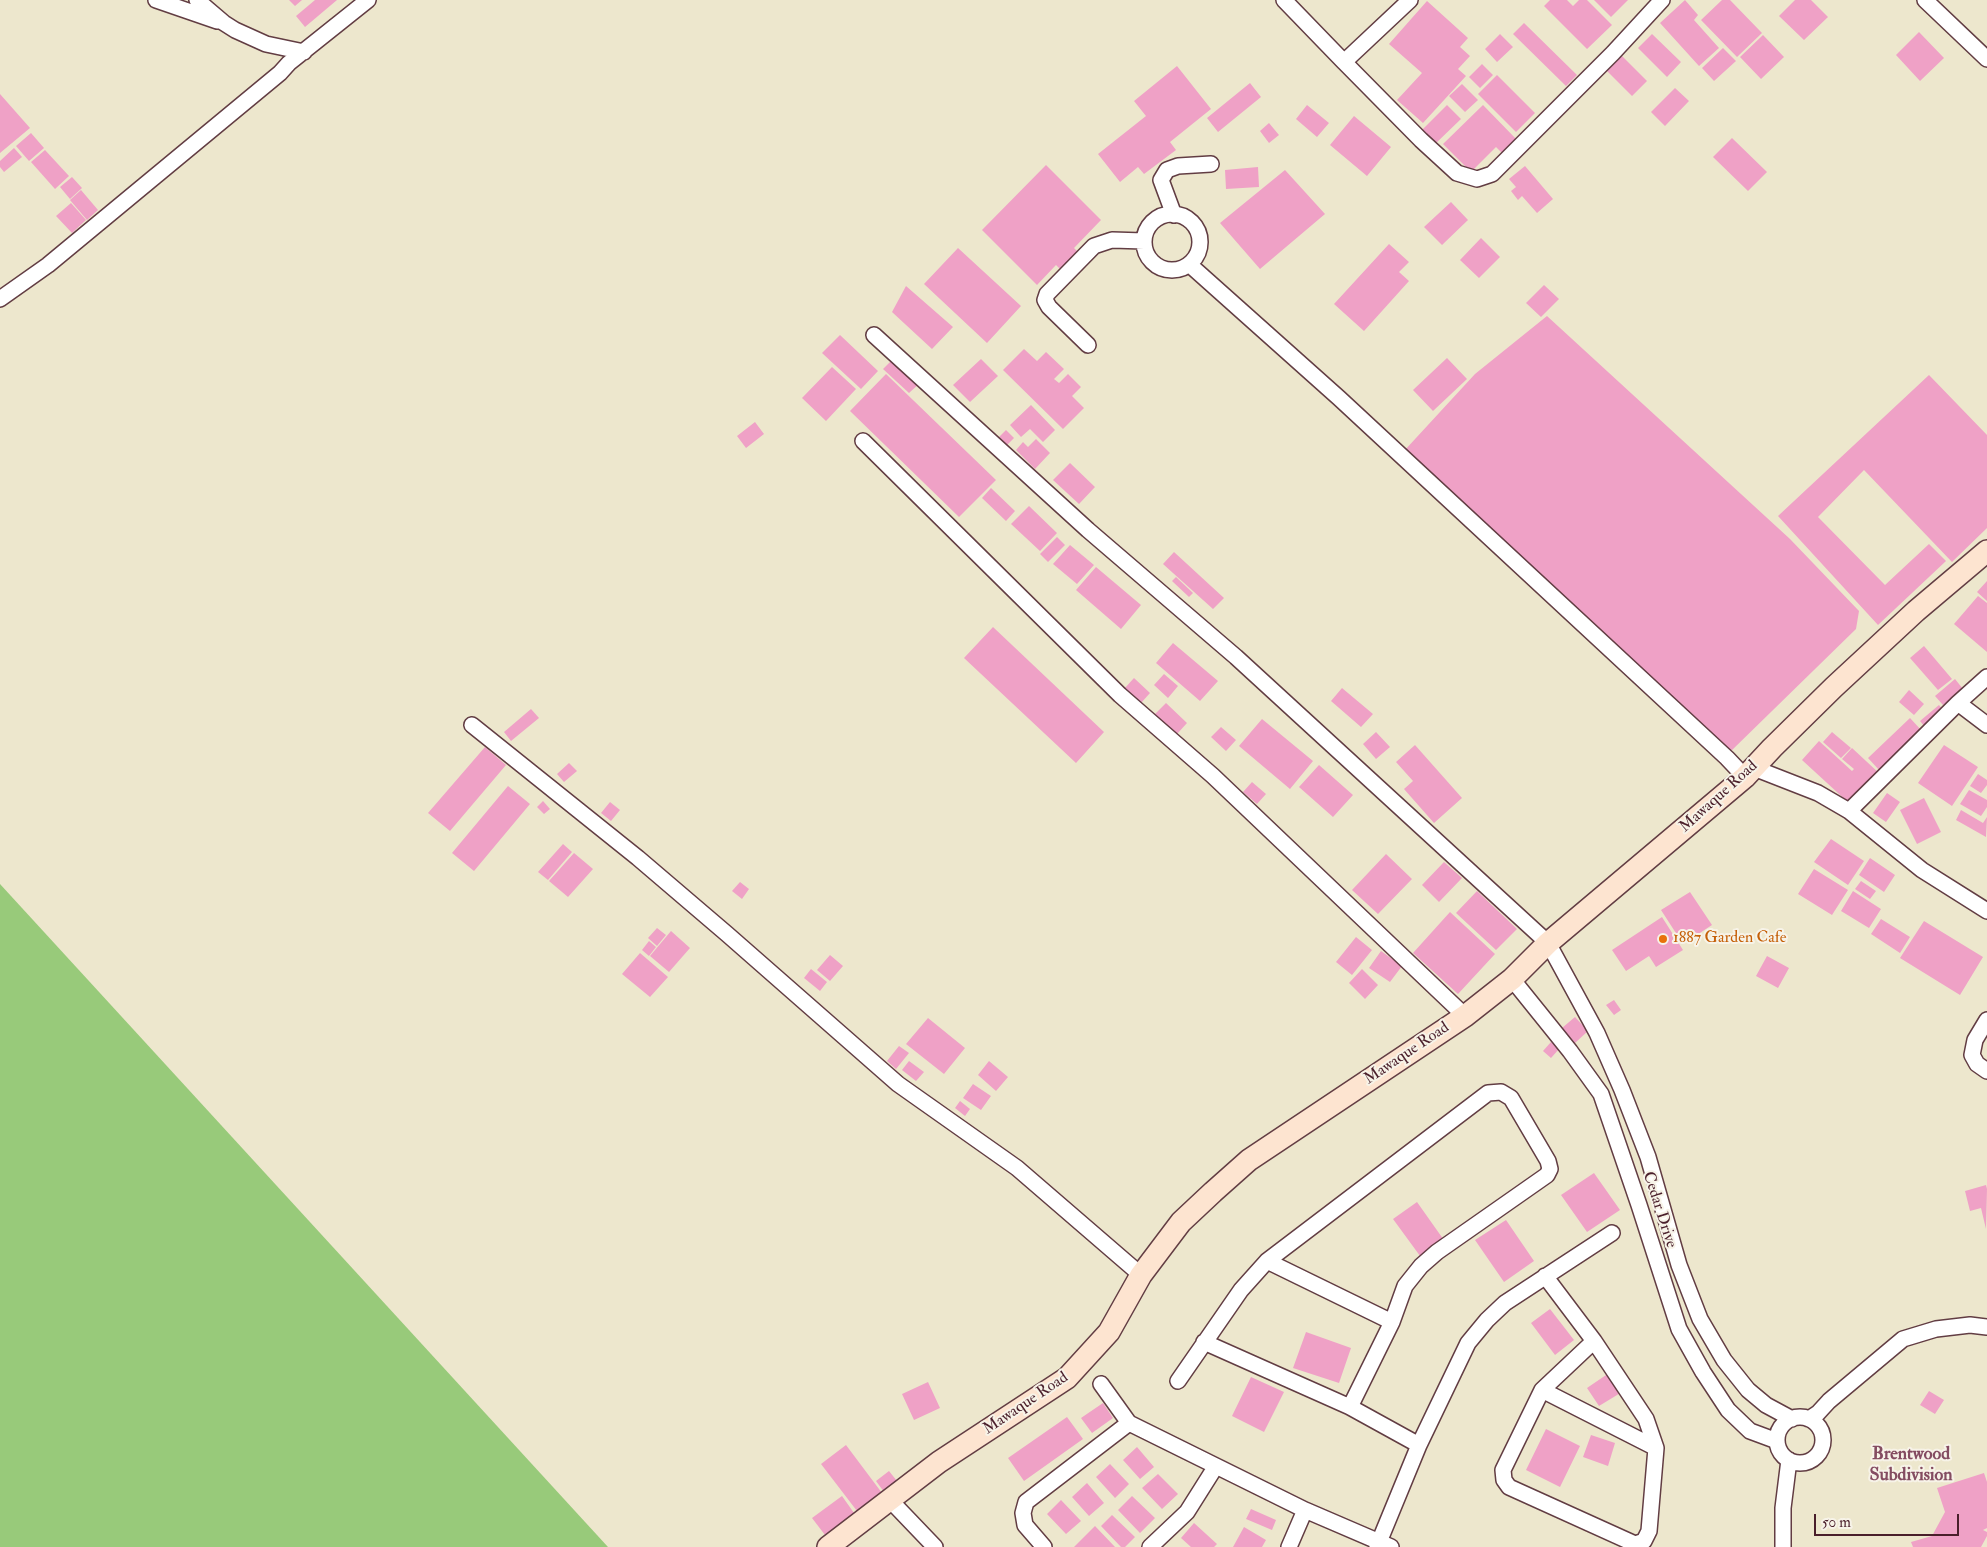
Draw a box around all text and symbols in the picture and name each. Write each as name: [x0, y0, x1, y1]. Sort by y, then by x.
street label: Mawaque Road: [1676, 757, 1762, 837]
place label: 1887 Garden Cafe: [1673, 929, 1787, 949]
marker: 1887 Garden Cafe: [1657, 933, 1669, 945]
street label: Mawaque Road: [1361, 1019, 1453, 1089]
street label: Cedar Drive: [1638, 1170, 1680, 1250]
street label: Mawaque Road: [980, 1369, 1072, 1439]
district label: Brentwood Subdivision: [1870, 1444, 1952, 1486]
scale bar: [1817, 1504, 1962, 1536]
text: 50 m: [1822, 1513, 1851, 1532]

